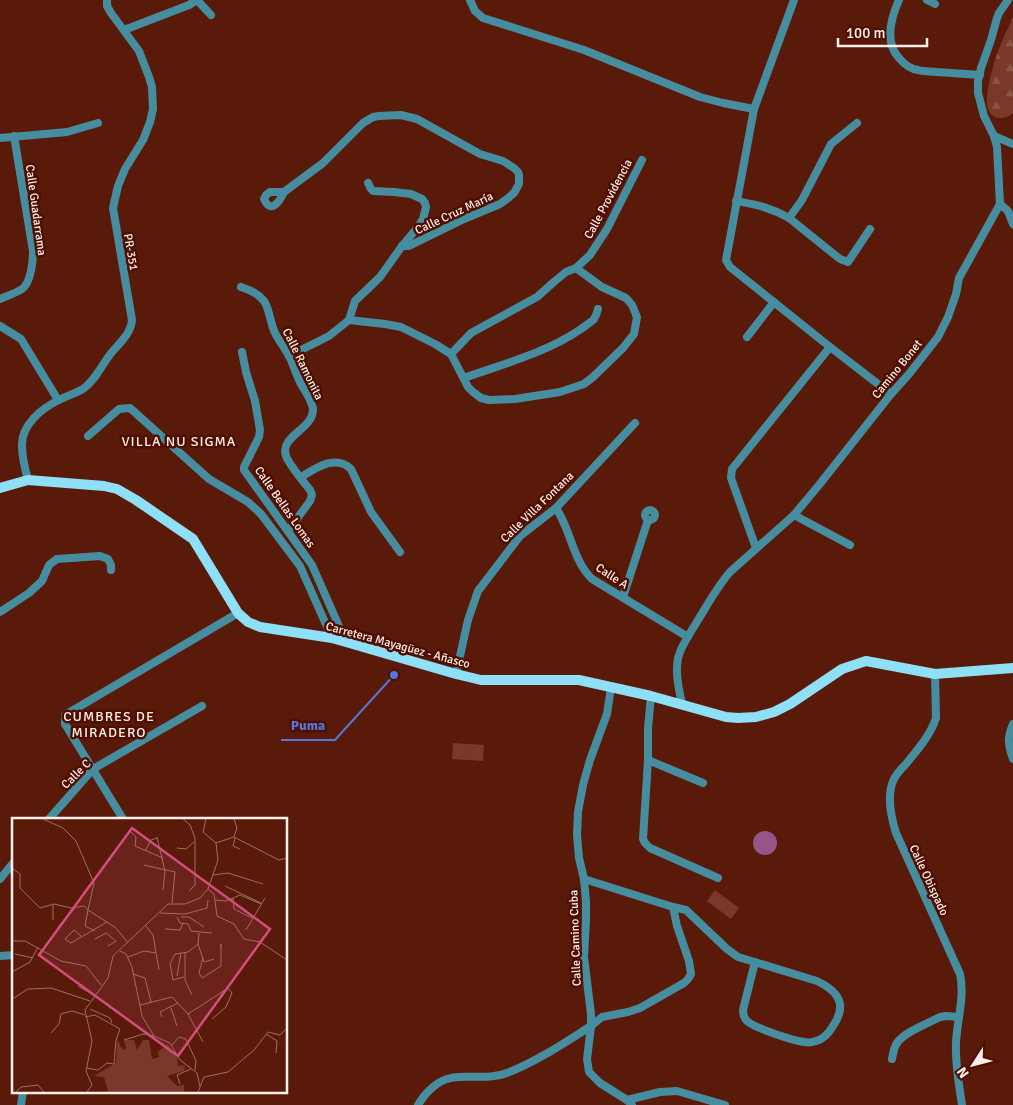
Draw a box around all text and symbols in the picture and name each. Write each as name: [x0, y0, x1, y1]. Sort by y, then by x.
scale bar: [838, 15, 927, 47]
text: 100 m: [846, 24, 886, 42]
street label: Calle Providencia: [581, 157, 636, 242]
street label: Calle Guadarrama: [22, 164, 49, 257]
street label: Calle Cruz María: [413, 189, 496, 238]
street label: PR-351: [120, 232, 141, 272]
street label: Calle Ramonita: [279, 326, 326, 402]
street label: Camino Bonet: [869, 337, 926, 402]
district label: VILLA NU SIGMA: [122, 433, 236, 450]
street label: Calle Bellas Lomas: [251, 464, 318, 551]
street label: Calle Villa Fontana: [498, 469, 577, 546]
street label: Calle A: [593, 560, 631, 593]
street label: Carretera Mayagüez - Añasco: [324, 619, 472, 672]
district label: CUMBRES DE MIRADERO: [63, 708, 155, 741]
callout: Puma: [281, 711, 335, 740]
text: Puma: [291, 717, 325, 734]
street label: Calle C: [58, 756, 94, 792]
inset map: [12, 818, 288, 1092]
street label: Calle Obispado: [906, 842, 951, 918]
street label: Calle Camino Cuba: [566, 890, 585, 986]
north arrow: [948, 1040, 998, 1090]
text: N: [953, 1063, 973, 1081]

